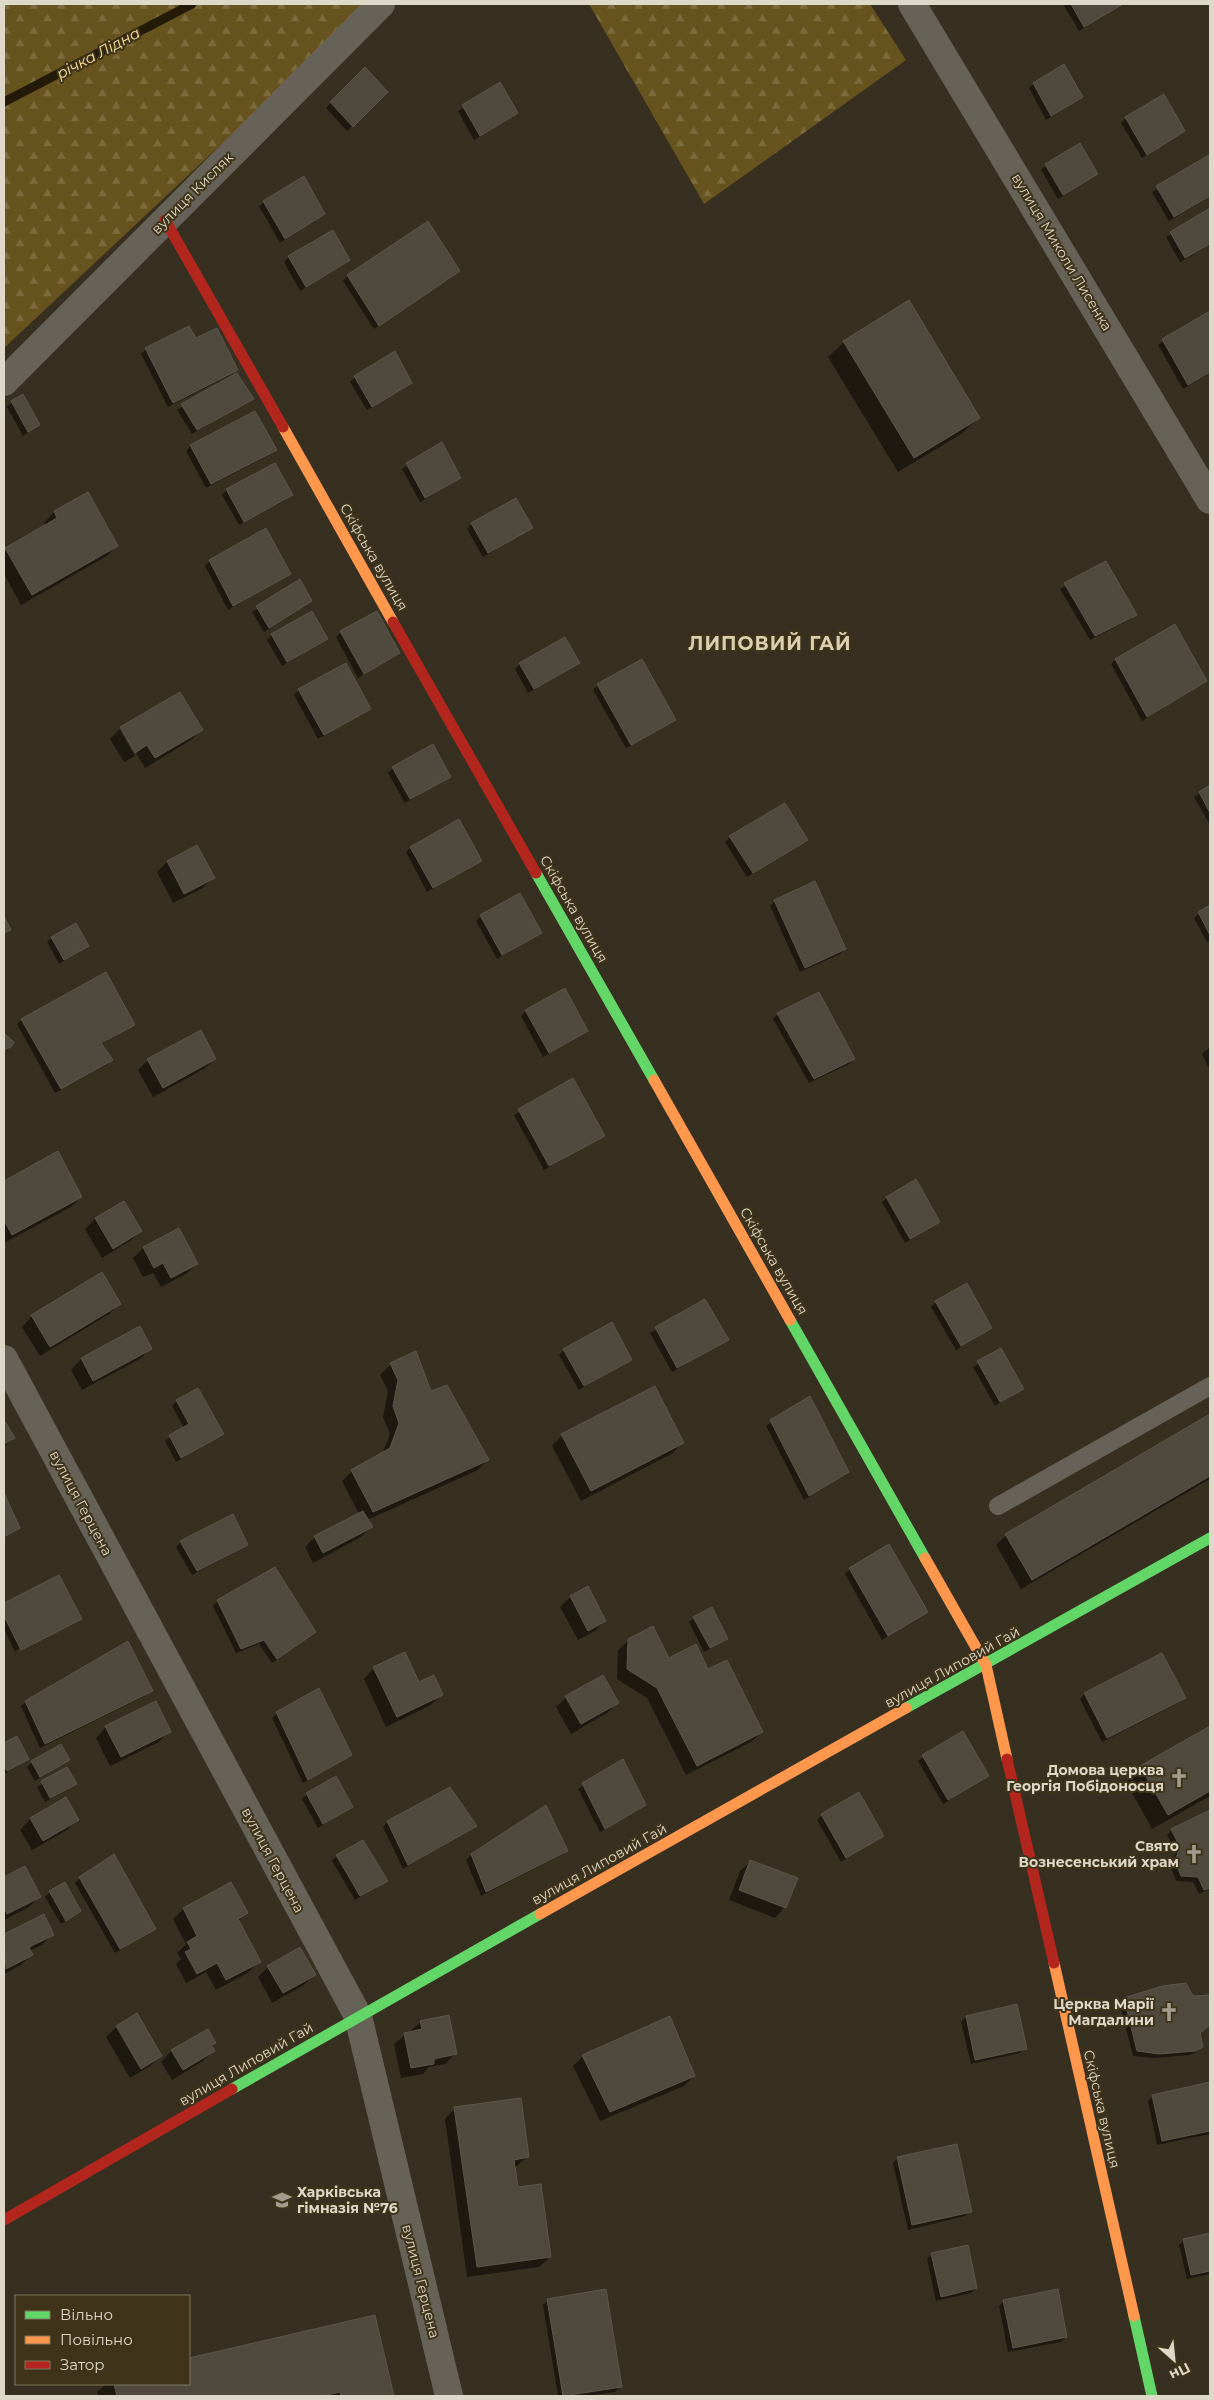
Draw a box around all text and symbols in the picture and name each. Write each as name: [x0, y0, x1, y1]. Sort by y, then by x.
water label: річка Лідна: [53, 23, 143, 83]
street label: вулиця Кисляк: [147, 148, 237, 238]
street label: вулиця Миколи Лисенка: [1008, 170, 1116, 334]
street label: Скіфська вулиця: [336, 500, 412, 614]
district label: ЛИПОВИЙ ГАЙ: [688, 632, 852, 655]
street label: Скіфська вулиця: [536, 852, 612, 966]
street label: Скіфська вулиця: [736, 1204, 812, 1318]
street label: вулиця Герцена: [46, 1447, 116, 1559]
street label: вулиця Липовий Гай: [881, 1622, 1023, 1712]
place label: Домова церква Георгія Побідоносця: [1006, 1761, 1164, 1795]
church icon: Домова церква Георгія Побідоносця: [1168, 1767, 1190, 1789]
street label: вулиця Герцена: [238, 1804, 308, 1916]
street label: вулиця Липовий Гай: [528, 1819, 670, 1909]
place label: Свято Вознесенський храм: [1019, 1837, 1179, 1871]
church icon: Свято Вознесенський храм: [1183, 1843, 1205, 1865]
place label: Церква Марії Магдалини: [1053, 1995, 1155, 2029]
church icon: Церква Марії Магдалини: [1158, 2001, 1180, 2023]
street label: вулиця Липовий Гай: [176, 2018, 316, 2110]
street label: Скіфська вулиця: [1080, 2048, 1124, 2170]
place label: Харківська гімназія №76: [297, 2183, 398, 2217]
school or university icon: Харківська гімназія №76: [271, 2189, 293, 2211]
street label: вулиця Герцена: [398, 2222, 444, 2340]
legend: [15, 2295, 190, 2385]
text: Вільно: [60, 2305, 113, 2324]
text: Повільно: [60, 2330, 133, 2349]
north arrow: [1149, 2335, 1199, 2385]
text: Затор: [60, 2355, 105, 2374]
text: Пн: [1166, 2359, 1193, 2384]

